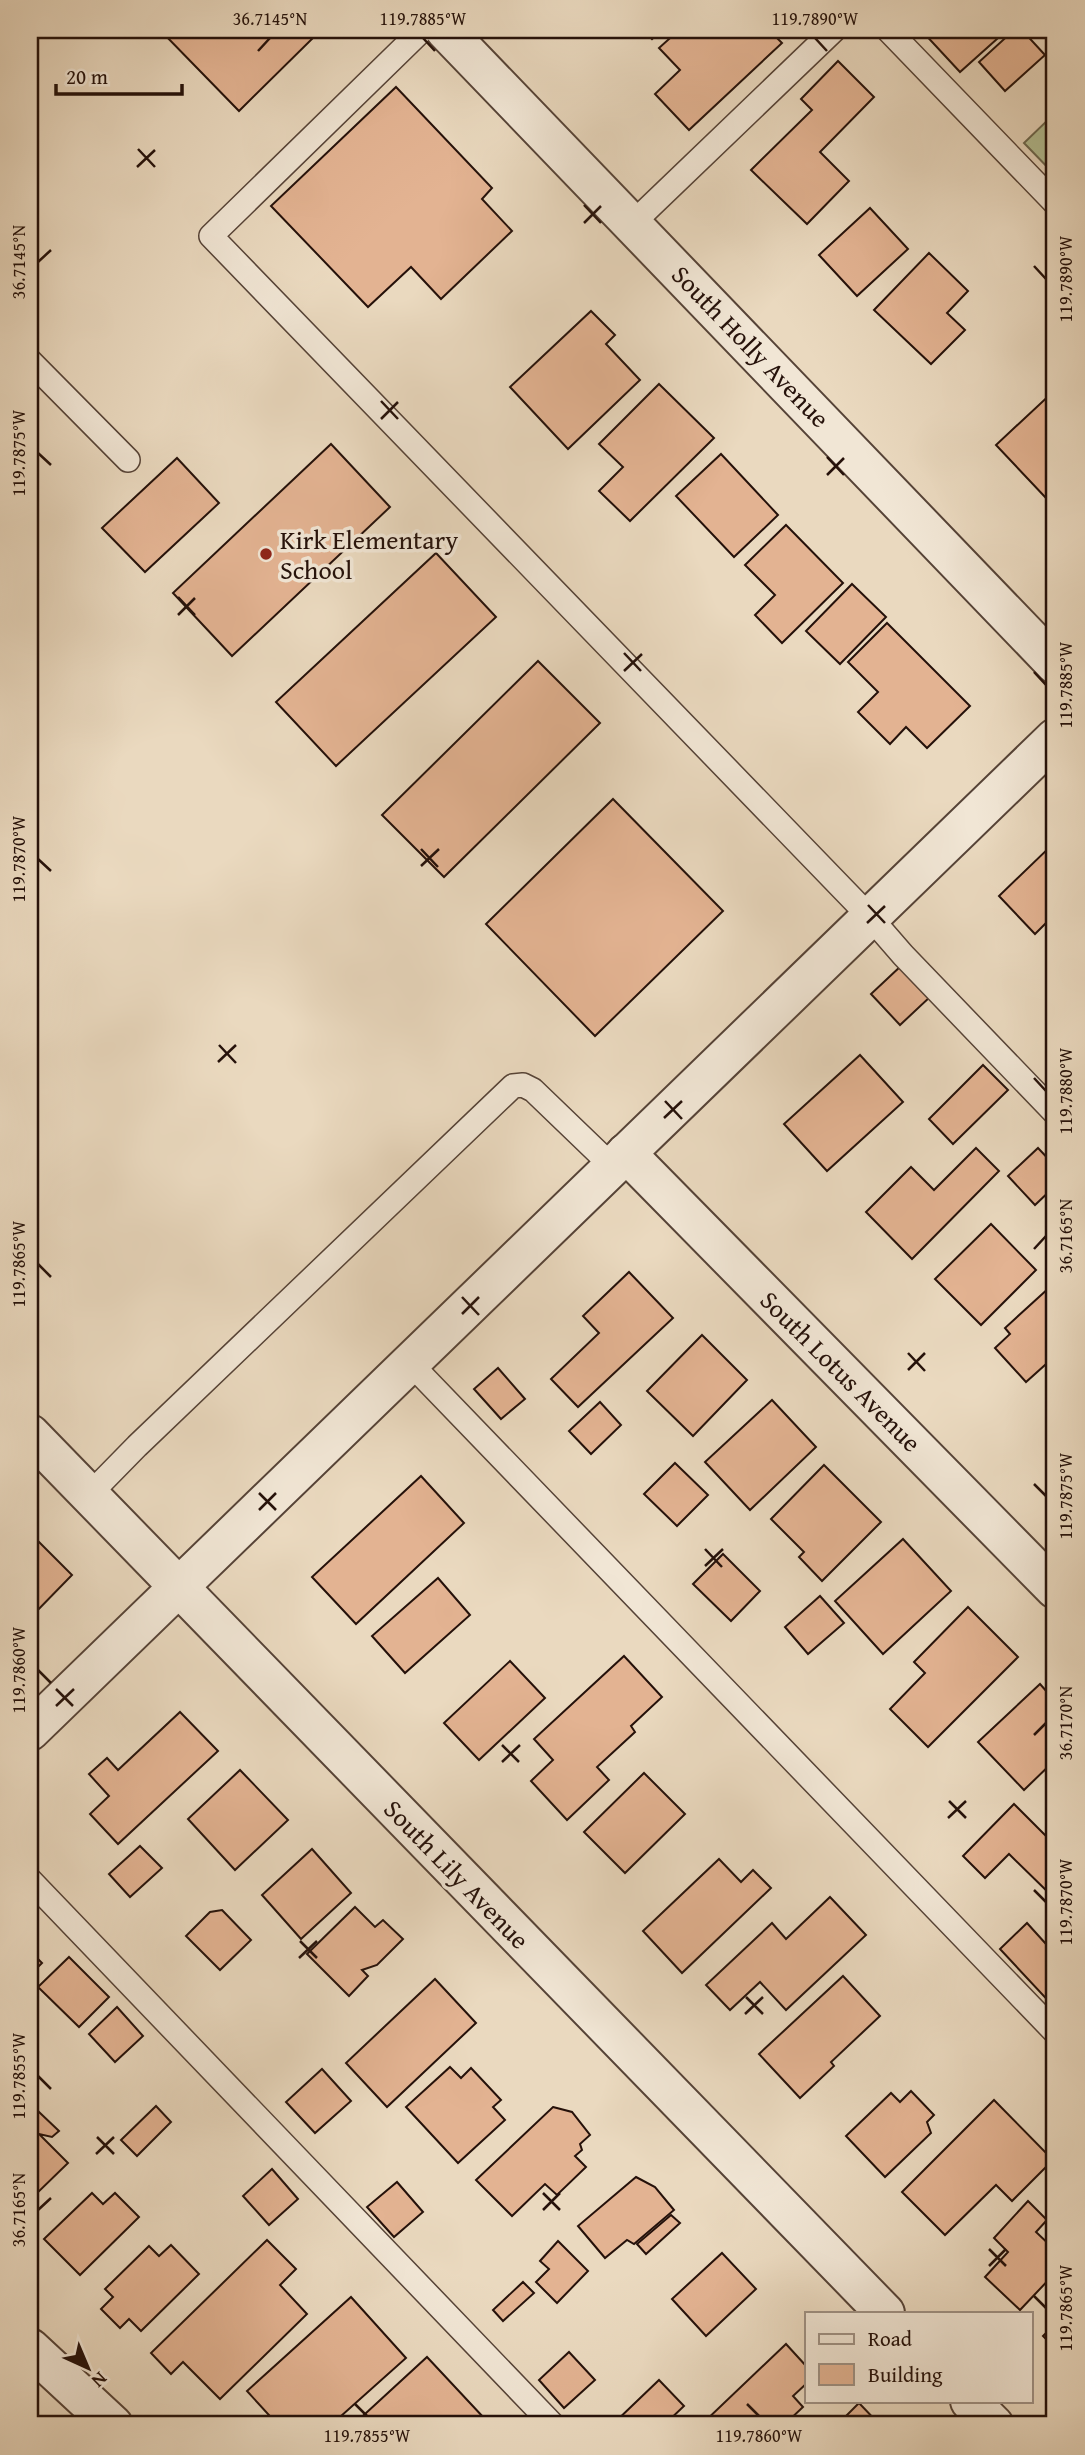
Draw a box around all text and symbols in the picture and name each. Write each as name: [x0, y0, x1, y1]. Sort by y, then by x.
text: 36.7145°N: [233, 5, 308, 32]
text: 119.7885°W: [380, 5, 467, 32]
text: 119.7890°W: [772, 5, 859, 32]
scale bar: [56, 52, 182, 96]
text: 20 m: [66, 61, 108, 92]
text: 36.7145°N: [5, 224, 32, 299]
text: 119.7890°W: [1052, 235, 1079, 322]
street label: South Holly Avenue: [663, 256, 839, 436]
text: 119.7875°W: [5, 409, 32, 496]
place label: Kirk Elementary School: [280, 520, 458, 589]
marker: Kirk Elementary School: [258, 546, 274, 562]
text: 119.7885°W: [1052, 641, 1079, 728]
text: 119.7870°W: [5, 815, 32, 902]
text: 119.7880°W: [1052, 1047, 1079, 1134]
text: 36.7165°N: [1052, 1198, 1079, 1273]
text: 119.7865°W: [5, 1220, 32, 1307]
street label: South Lotus Avenue: [751, 1281, 931, 1461]
text: 119.7875°W: [1052, 1452, 1079, 1539]
text: 119.7860°W: [5, 1626, 32, 1713]
text: 36.7170°N: [1052, 1685, 1079, 1760]
street label: South Lily Avenue: [375, 1790, 539, 1958]
text: 119.7870°W: [1052, 1858, 1079, 1945]
text: 119.7855°W: [5, 2032, 32, 2119]
text: 36.7165°N: [5, 2172, 32, 2247]
text: 119.7865°W: [1052, 2264, 1079, 2351]
legend: [805, 2312, 1032, 2402]
text: Road: [868, 2323, 913, 2354]
north arrow: [52, 2332, 122, 2402]
text: Building: [868, 2359, 943, 2390]
text: N: [85, 2366, 114, 2395]
text: 119.7855°W: [324, 2422, 411, 2449]
text: 119.7860°W: [716, 2422, 803, 2449]

